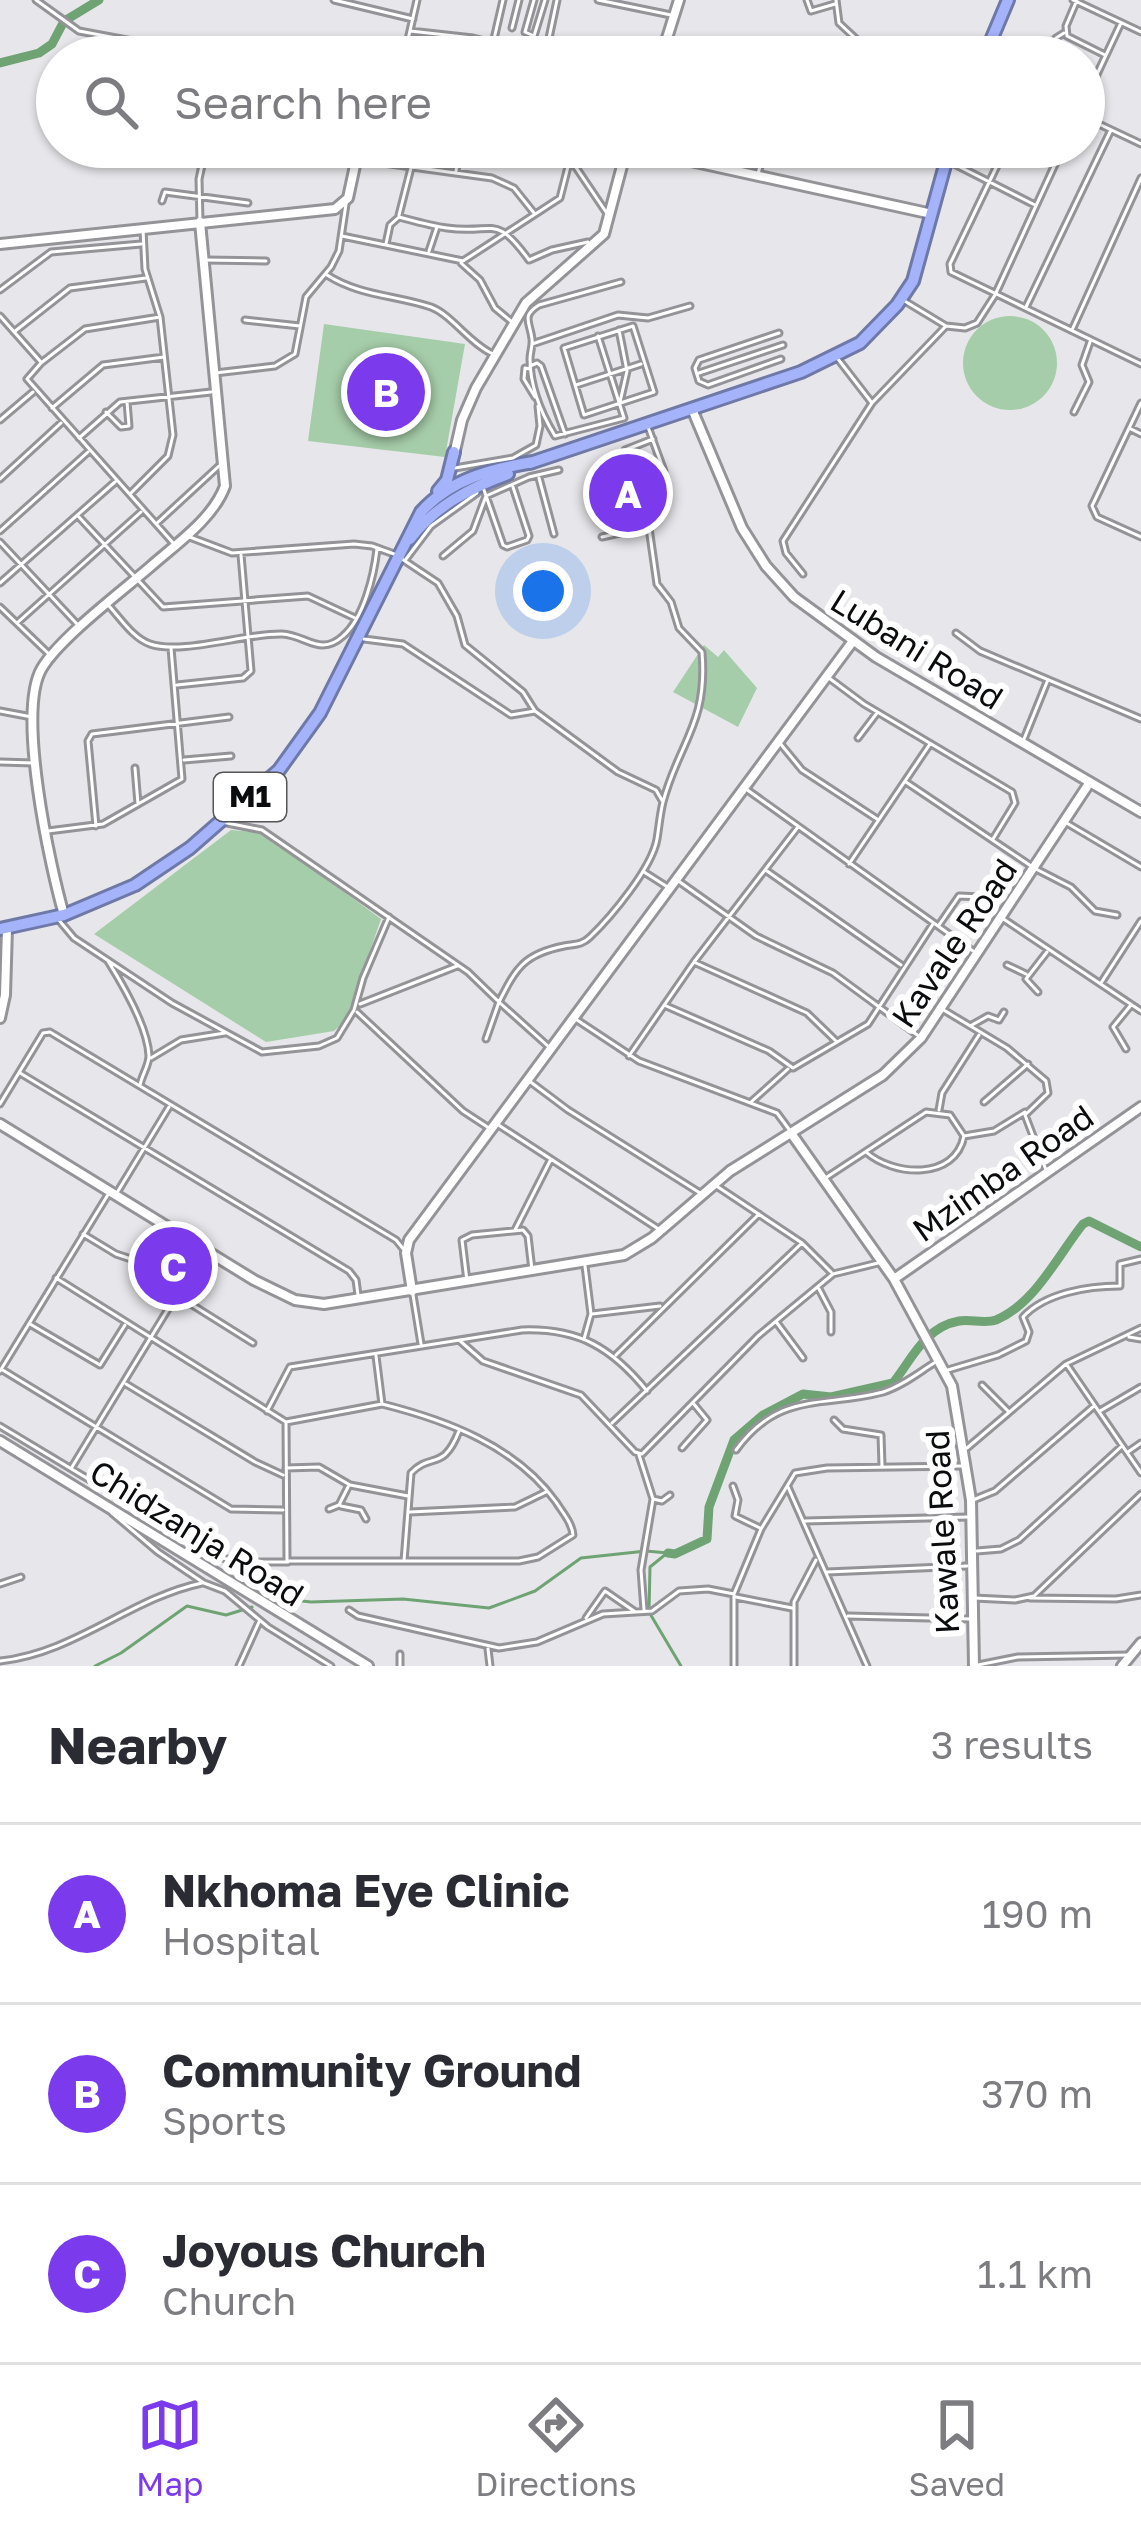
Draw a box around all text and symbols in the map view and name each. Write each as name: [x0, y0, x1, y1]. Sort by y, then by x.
search box: [36, 36, 1105, 168]
icon: search: [78, 69, 144, 135]
text: Search here: [174, 75, 432, 129]
pin: B: [347, 347, 425, 437]
pin: A: [589, 448, 667, 538]
your location: [513, 561, 573, 621]
street label: Lubani Road: [824, 580, 1010, 717]
road number: M1: [214, 773, 286, 821]
street label: Kavale Road: [883, 851, 1024, 1034]
street label: Mzimba Road: [905, 1096, 1100, 1249]
pin: C: [134, 1221, 212, 1311]
street label: Kawale Road: [917, 1429, 966, 1635]
street label: Chidzanja Road: [83, 1451, 311, 1614]
text: Nearby: [48, 1714, 227, 1775]
text: 3 results: [931, 1721, 1093, 1768]
text: Nkhoma Eye Clinic: [162, 1863, 570, 1917]
text: A: [73, 1890, 101, 1937]
text: 190 m: [982, 1890, 1093, 1937]
text: Hospital: [162, 1917, 320, 1964]
text: Community Ground: [162, 2043, 581, 2097]
text: B: [73, 2070, 101, 2117]
text: 370 m: [981, 2070, 1093, 2117]
text: Sports: [162, 2097, 287, 2144]
text: Joyous Church: [162, 2223, 486, 2277]
text: C: [73, 2250, 101, 2297]
text: 1.1 km: [977, 2250, 1093, 2297]
text: Church: [162, 2277, 296, 2324]
tab: Map: [136, 2392, 203, 2503]
tab: Directions: [475, 2392, 637, 2503]
tab: Saved: [909, 2392, 1005, 2503]

